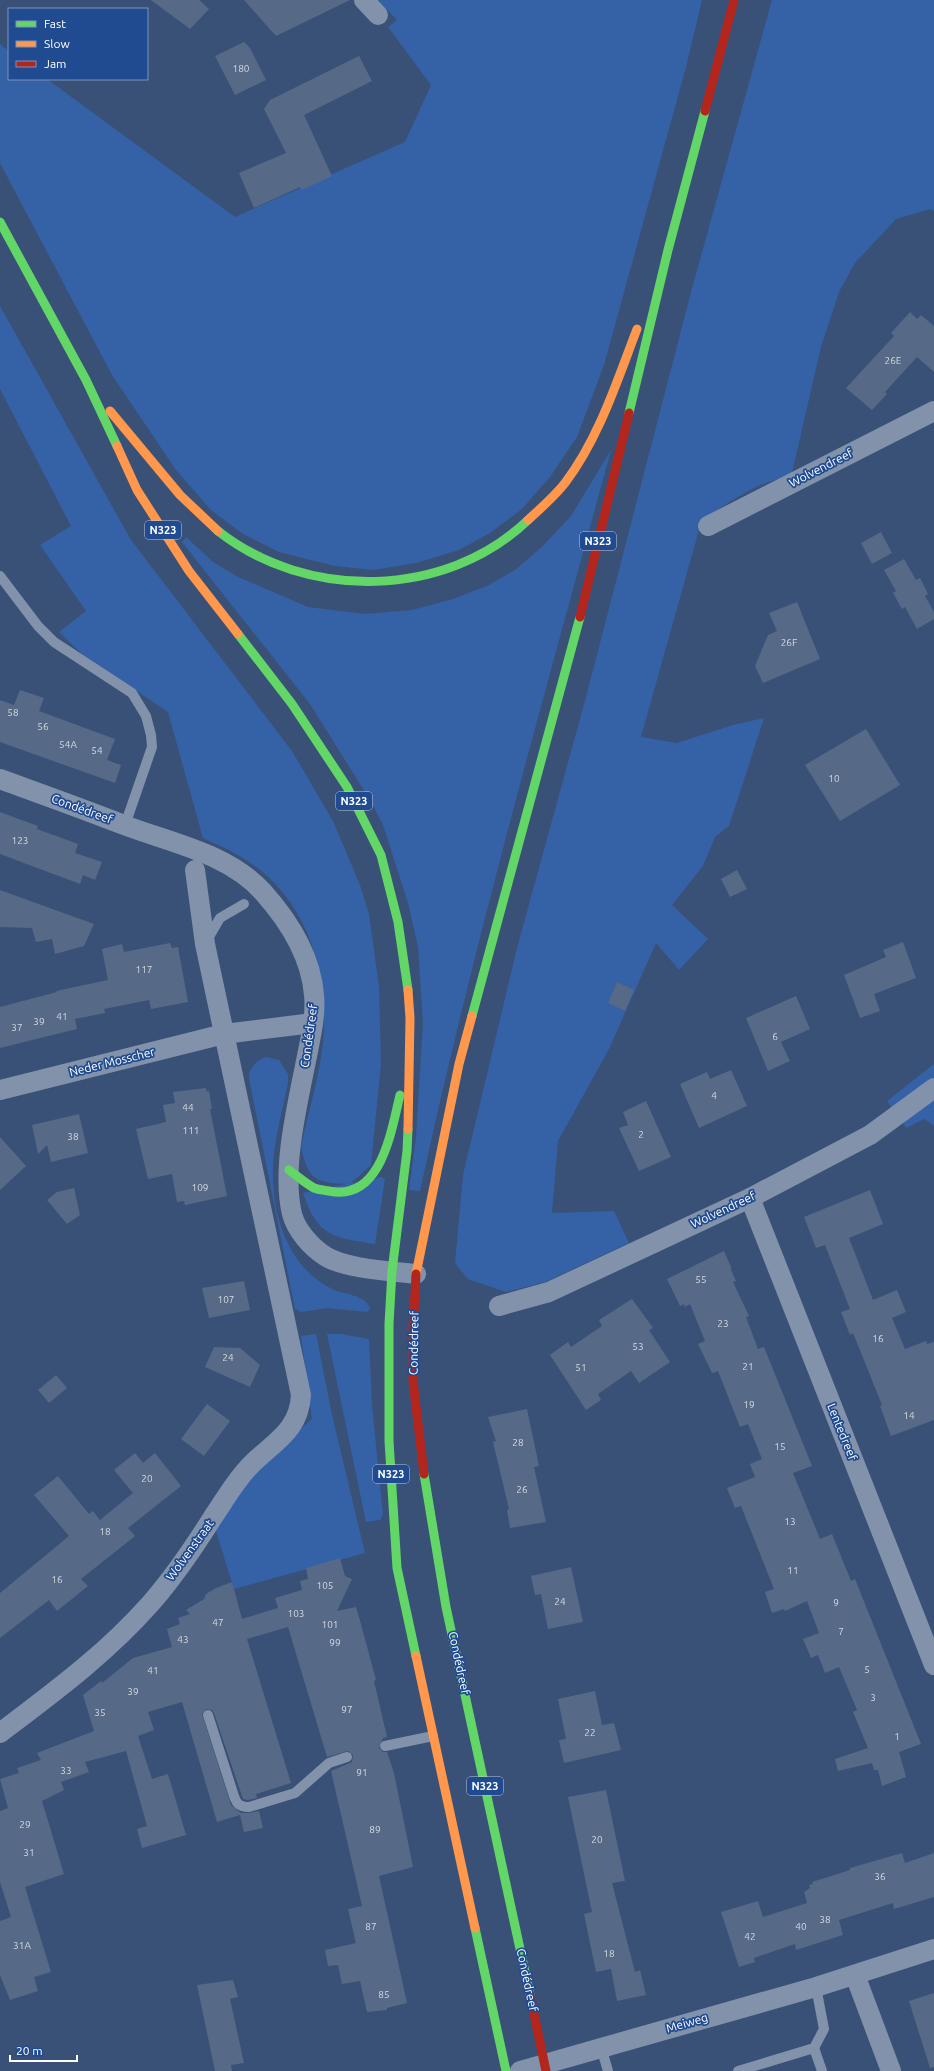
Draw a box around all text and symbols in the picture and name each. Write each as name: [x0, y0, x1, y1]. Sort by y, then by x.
legend: [8, 8, 148, 80]
text: Fast: [44, 17, 66, 30]
text: Slow: [44, 37, 70, 50]
text: Jam: [44, 57, 66, 70]
house number: 180: [233, 63, 250, 74]
house number: 26E: [885, 355, 902, 366]
street label: Wolvendreef: [787, 446, 855, 489]
road number: N323: [145, 521, 181, 539]
road number: N323: [580, 532, 616, 550]
house number: 26F: [781, 637, 797, 648]
house number: 58: [7, 707, 19, 718]
house number: 56: [37, 721, 49, 732]
house number: 54A: [59, 739, 77, 750]
house number: 54: [91, 745, 103, 756]
house number: 10: [828, 773, 840, 784]
street label: Condédreef: [50, 791, 115, 826]
road number: N323: [336, 792, 372, 810]
house number: 123: [12, 835, 28, 846]
house number: 117: [136, 964, 152, 975]
street label: Condédreef: [298, 1003, 319, 1069]
house number: 41: [56, 1011, 68, 1022]
house number: 39: [33, 1016, 45, 1027]
house number: 37: [11, 1022, 23, 1033]
house number: 6: [772, 1031, 778, 1042]
street label: Neder Mosscher: [68, 1045, 156, 1078]
house number: 4: [711, 1090, 717, 1101]
house number: 44: [182, 1102, 194, 1113]
house number: 111: [183, 1125, 199, 1136]
house number: 2: [638, 1129, 644, 1140]
house number: 38: [67, 1131, 79, 1142]
house number: 109: [192, 1182, 208, 1193]
street label: Wolvendreef: [688, 1189, 758, 1230]
house number: 55: [695, 1274, 707, 1285]
house number: 107: [218, 1294, 234, 1305]
street label: Condédreef: [406, 1310, 421, 1375]
house number: 23: [717, 1318, 729, 1329]
house number: 16: [872, 1333, 884, 1344]
house number: 53: [632, 1341, 644, 1352]
house number: 24: [222, 1352, 234, 1363]
house number: 21: [742, 1361, 754, 1372]
house number: 51: [575, 1362, 587, 1373]
house number: 19: [743, 1399, 755, 1410]
street label: Lentedreef: [825, 1401, 860, 1463]
house number: 14: [903, 1410, 915, 1421]
house number: 28: [512, 1437, 524, 1448]
house number: 15: [774, 1441, 786, 1452]
road number: N323: [373, 1465, 409, 1483]
house number: 20: [141, 1473, 153, 1484]
house number: 26: [516, 1484, 528, 1495]
house number: 13: [784, 1516, 796, 1527]
street label: Wolvenstraat: [163, 1517, 216, 1583]
house number: 18: [99, 1526, 111, 1537]
house number: 11: [787, 1565, 799, 1576]
house number: 16: [51, 1574, 63, 1585]
house number: 105: [317, 1580, 333, 1591]
house number: 24: [554, 1596, 566, 1607]
house number: 9: [833, 1597, 839, 1608]
house number: 103: [288, 1608, 304, 1619]
house number: 47: [212, 1617, 224, 1628]
house number: 101: [322, 1619, 338, 1630]
house number: 7: [838, 1626, 844, 1637]
street label: Condédreef: [446, 1630, 473, 1696]
house number: 43: [177, 1634, 189, 1645]
house number: 99: [329, 1637, 341, 1648]
house number: 5: [864, 1664, 870, 1675]
house number: 41: [147, 1665, 159, 1676]
house number: 39: [127, 1686, 139, 1697]
house number: 3: [870, 1692, 876, 1703]
house number: 97: [341, 1704, 353, 1715]
house number: 35: [94, 1707, 106, 1718]
house number: 22: [584, 1727, 596, 1738]
house number: 1: [894, 1731, 900, 1742]
house number: 33: [60, 1765, 72, 1776]
house number: 91: [356, 1767, 368, 1778]
road number: N323: [467, 1777, 503, 1795]
house number: 29: [19, 1819, 31, 1830]
house number: 89: [369, 1824, 381, 1835]
house number: 20: [591, 1834, 603, 1845]
house number: 31: [23, 1847, 35, 1858]
house number: 36: [874, 1871, 886, 1882]
house number: 38: [819, 1914, 831, 1925]
house number: 87: [365, 1921, 377, 1932]
house number: 40: [795, 1921, 807, 1932]
house number: 42: [744, 1931, 756, 1942]
house number: 31A: [13, 1940, 31, 1951]
street label: Condédreef: [514, 1947, 541, 2013]
house number: 18: [603, 1948, 615, 1959]
house number: 85: [378, 1989, 390, 2000]
street label: Meiweg: [665, 2010, 709, 2035]
scale bar: [10, 2037, 77, 2063]
text: 20 m: [16, 2044, 43, 2057]

